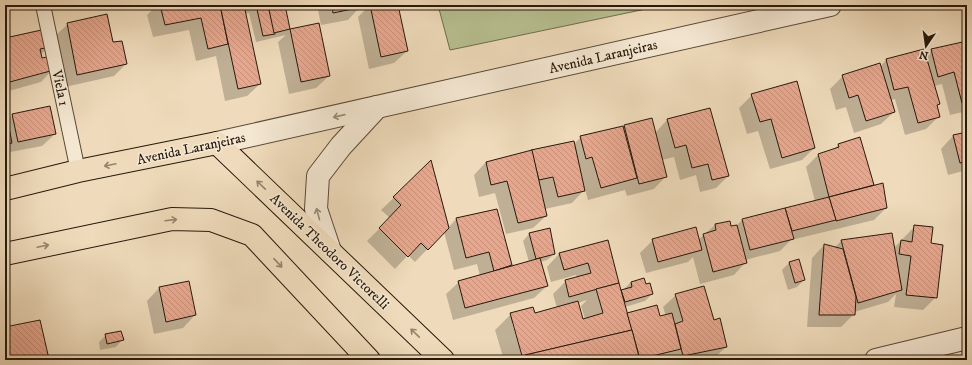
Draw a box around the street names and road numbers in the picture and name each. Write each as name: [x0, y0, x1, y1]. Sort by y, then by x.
street label: Avenida Laranjeiras: [547, 36, 659, 78]
street label: Viela 1: [47, 68, 73, 108]
street label: Avenida Laranjeiras: [135, 129, 247, 169]
street label: Avenida Theodoro Victorelli: [266, 190, 393, 314]

